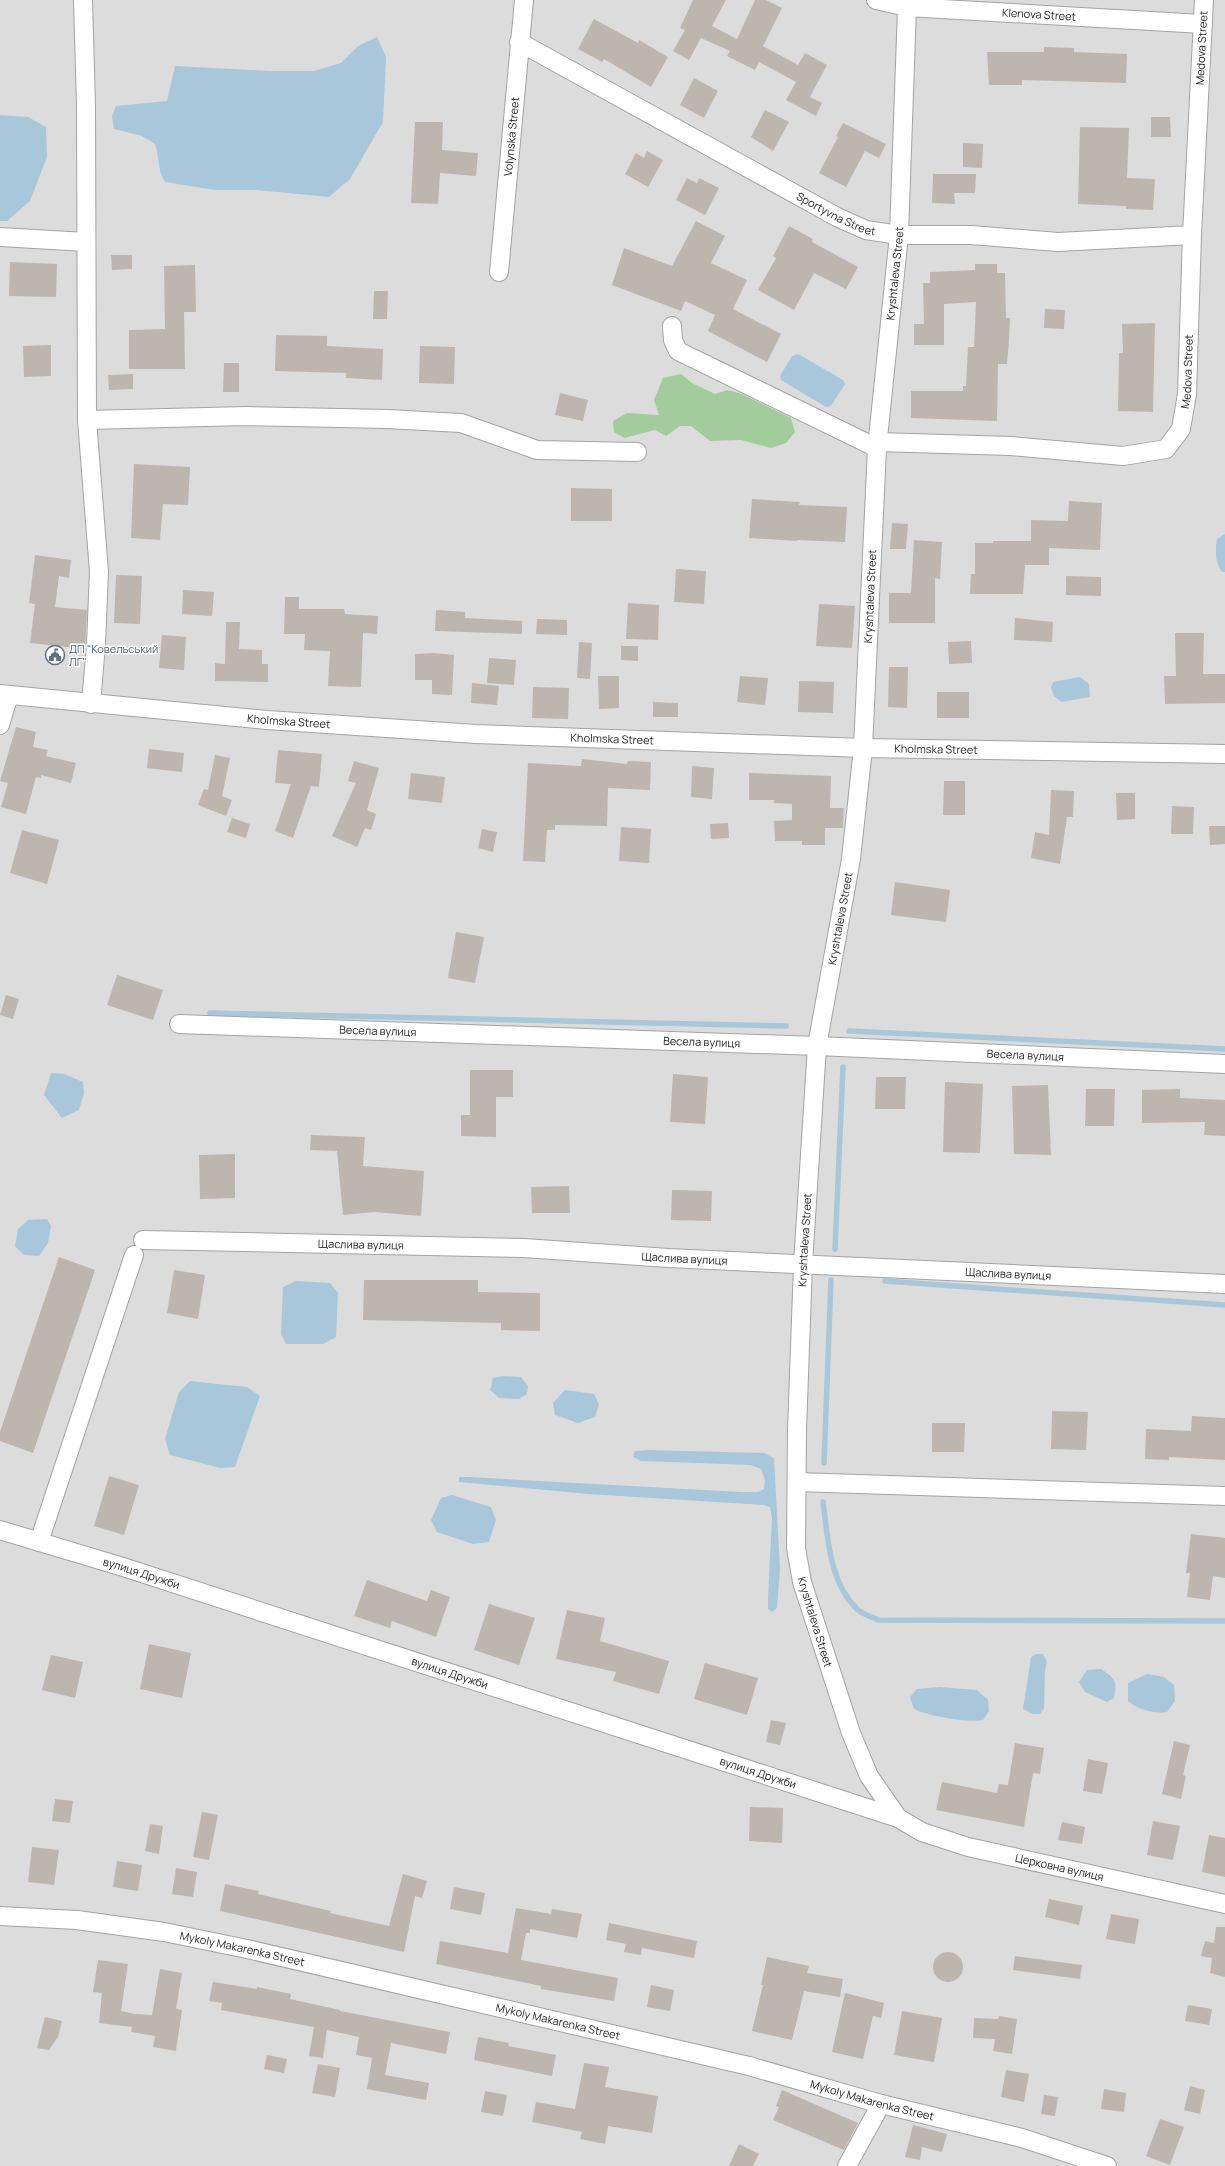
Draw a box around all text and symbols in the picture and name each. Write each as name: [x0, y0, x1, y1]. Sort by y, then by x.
street label: Klenova Street: [1002, 4, 1076, 24]
street label: Medova Street: [1192, 10, 1210, 85]
street label: Volynska Street: [500, 96, 522, 177]
street label: Sportyvna Street: [794, 188, 877, 238]
street label: Kryshtaleva Street: [882, 226, 906, 321]
street label: Medova Street: [1177, 334, 1196, 410]
street label: Kryshtaleva Street: [860, 549, 879, 644]
place label: ДП "Ковельський ЛГ": [69, 641, 158, 669]
public building icon: ДП "Ковельський ЛГ": [44, 644, 66, 666]
street label: Kholmska Street: [246, 710, 331, 731]
street label: Kholmska Street: [570, 729, 654, 747]
street label: Kholmska Street: [894, 741, 978, 757]
street label: Kryshtaleva Street: [824, 871, 855, 966]
street label: Весела вулиця: [339, 1022, 417, 1039]
street label: Весела вулиця: [663, 1033, 741, 1050]
street label: Весела вулиця: [986, 1045, 1064, 1064]
street label: Kryshtaleva Street: [794, 1193, 815, 1287]
street label: Щаслива вулиця: [318, 1236, 404, 1252]
street label: Щаслива вулиця: [641, 1248, 728, 1268]
street label: Щаслива вулиця: [965, 1264, 1052, 1283]
street label: вулиця Дружби: [102, 1553, 182, 1592]
street label: Kryshtaleva Street: [795, 1575, 836, 1669]
street label: вулиця Дружби: [410, 1653, 490, 1692]
street label: вулиця Дружби: [718, 1753, 798, 1792]
street label: Церковна вулиця: [1014, 1850, 1105, 1884]
street label: Mykoly Makarenka Street: [179, 1927, 306, 1969]
street label: Mykoly Makarenka Street: [494, 1999, 622, 2043]
street label: Mykoly Makarenka Street: [809, 2076, 936, 2124]

